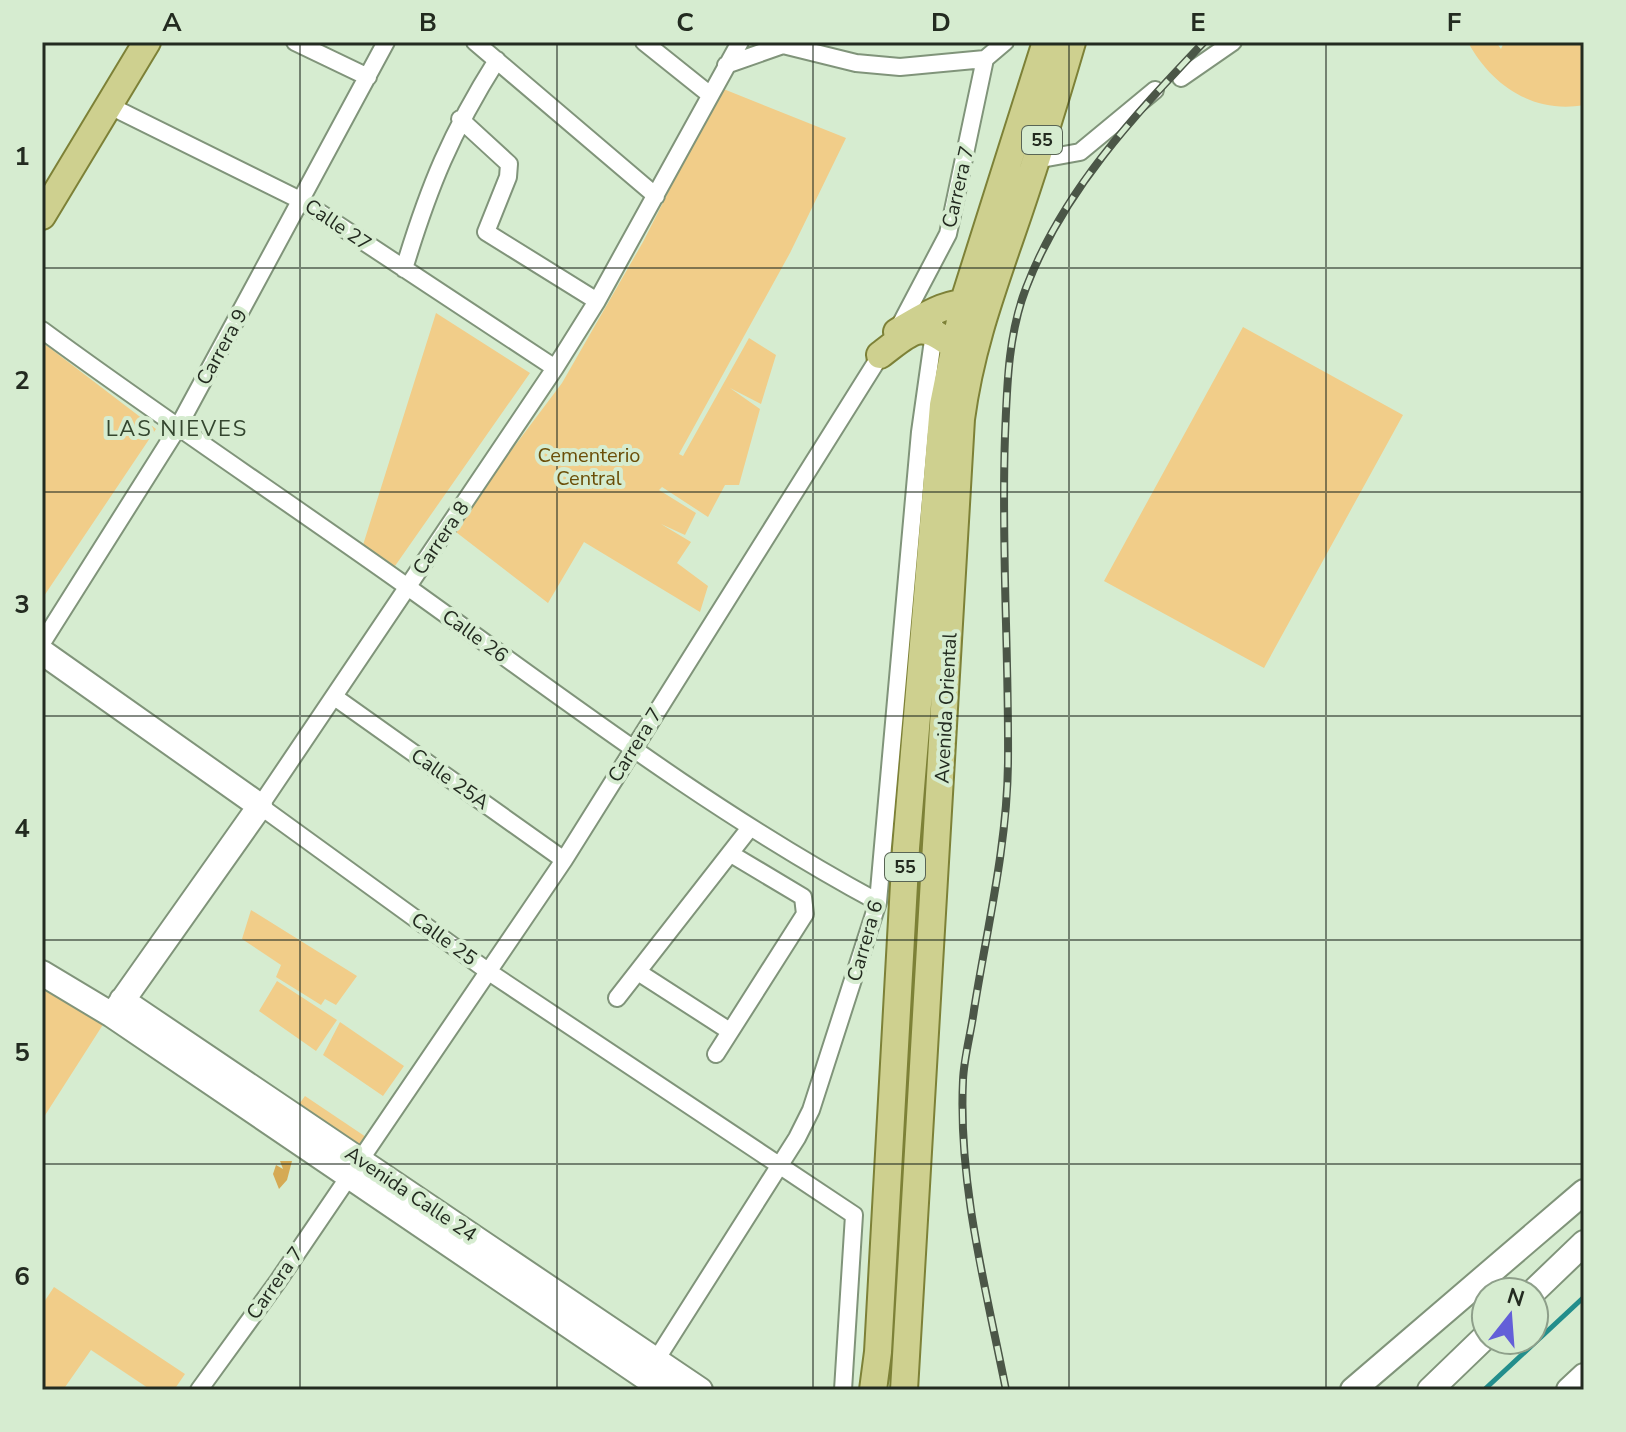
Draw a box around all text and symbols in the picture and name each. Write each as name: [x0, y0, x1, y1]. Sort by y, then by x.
text: A: [162, 5, 182, 40]
text: B: [419, 5, 437, 40]
text: C: [676, 5, 694, 40]
text: D: [931, 5, 951, 40]
text: E: [1190, 5, 1206, 40]
text: F: [1447, 5, 1461, 40]
road number: 55: [1022, 126, 1062, 154]
text: 1: [14, 139, 30, 174]
street label: Carrera 7: [935, 143, 981, 231]
street label: Calle 27: [299, 193, 377, 257]
street label: Carrera 9: [190, 304, 254, 390]
text: 2: [14, 363, 30, 398]
district label: LAS NIEVES: [106, 414, 248, 444]
park label: Cementerio Central: [538, 442, 640, 492]
street label: Carrera 8: [406, 496, 476, 580]
text: 3: [14, 587, 30, 622]
street label: Calle 26: [437, 603, 513, 669]
street label: Avenida Oriental: [929, 632, 963, 784]
street label: Carrera 7: [601, 702, 669, 788]
street label: Calle 25A: [405, 742, 495, 816]
text: 4: [14, 811, 30, 846]
road number: 55: [885, 853, 925, 881]
street label: Carrera 6: [841, 897, 889, 985]
street label: Calle 25: [406, 906, 482, 972]
text: 5: [14, 1035, 30, 1070]
street label: Avenida Calle 24: [340, 1140, 482, 1248]
street label: Carrera 7: [240, 1241, 310, 1325]
text: 6: [14, 1259, 30, 1294]
north arrow: [1470, 1276, 1550, 1356]
text: N: [1503, 1281, 1528, 1315]

